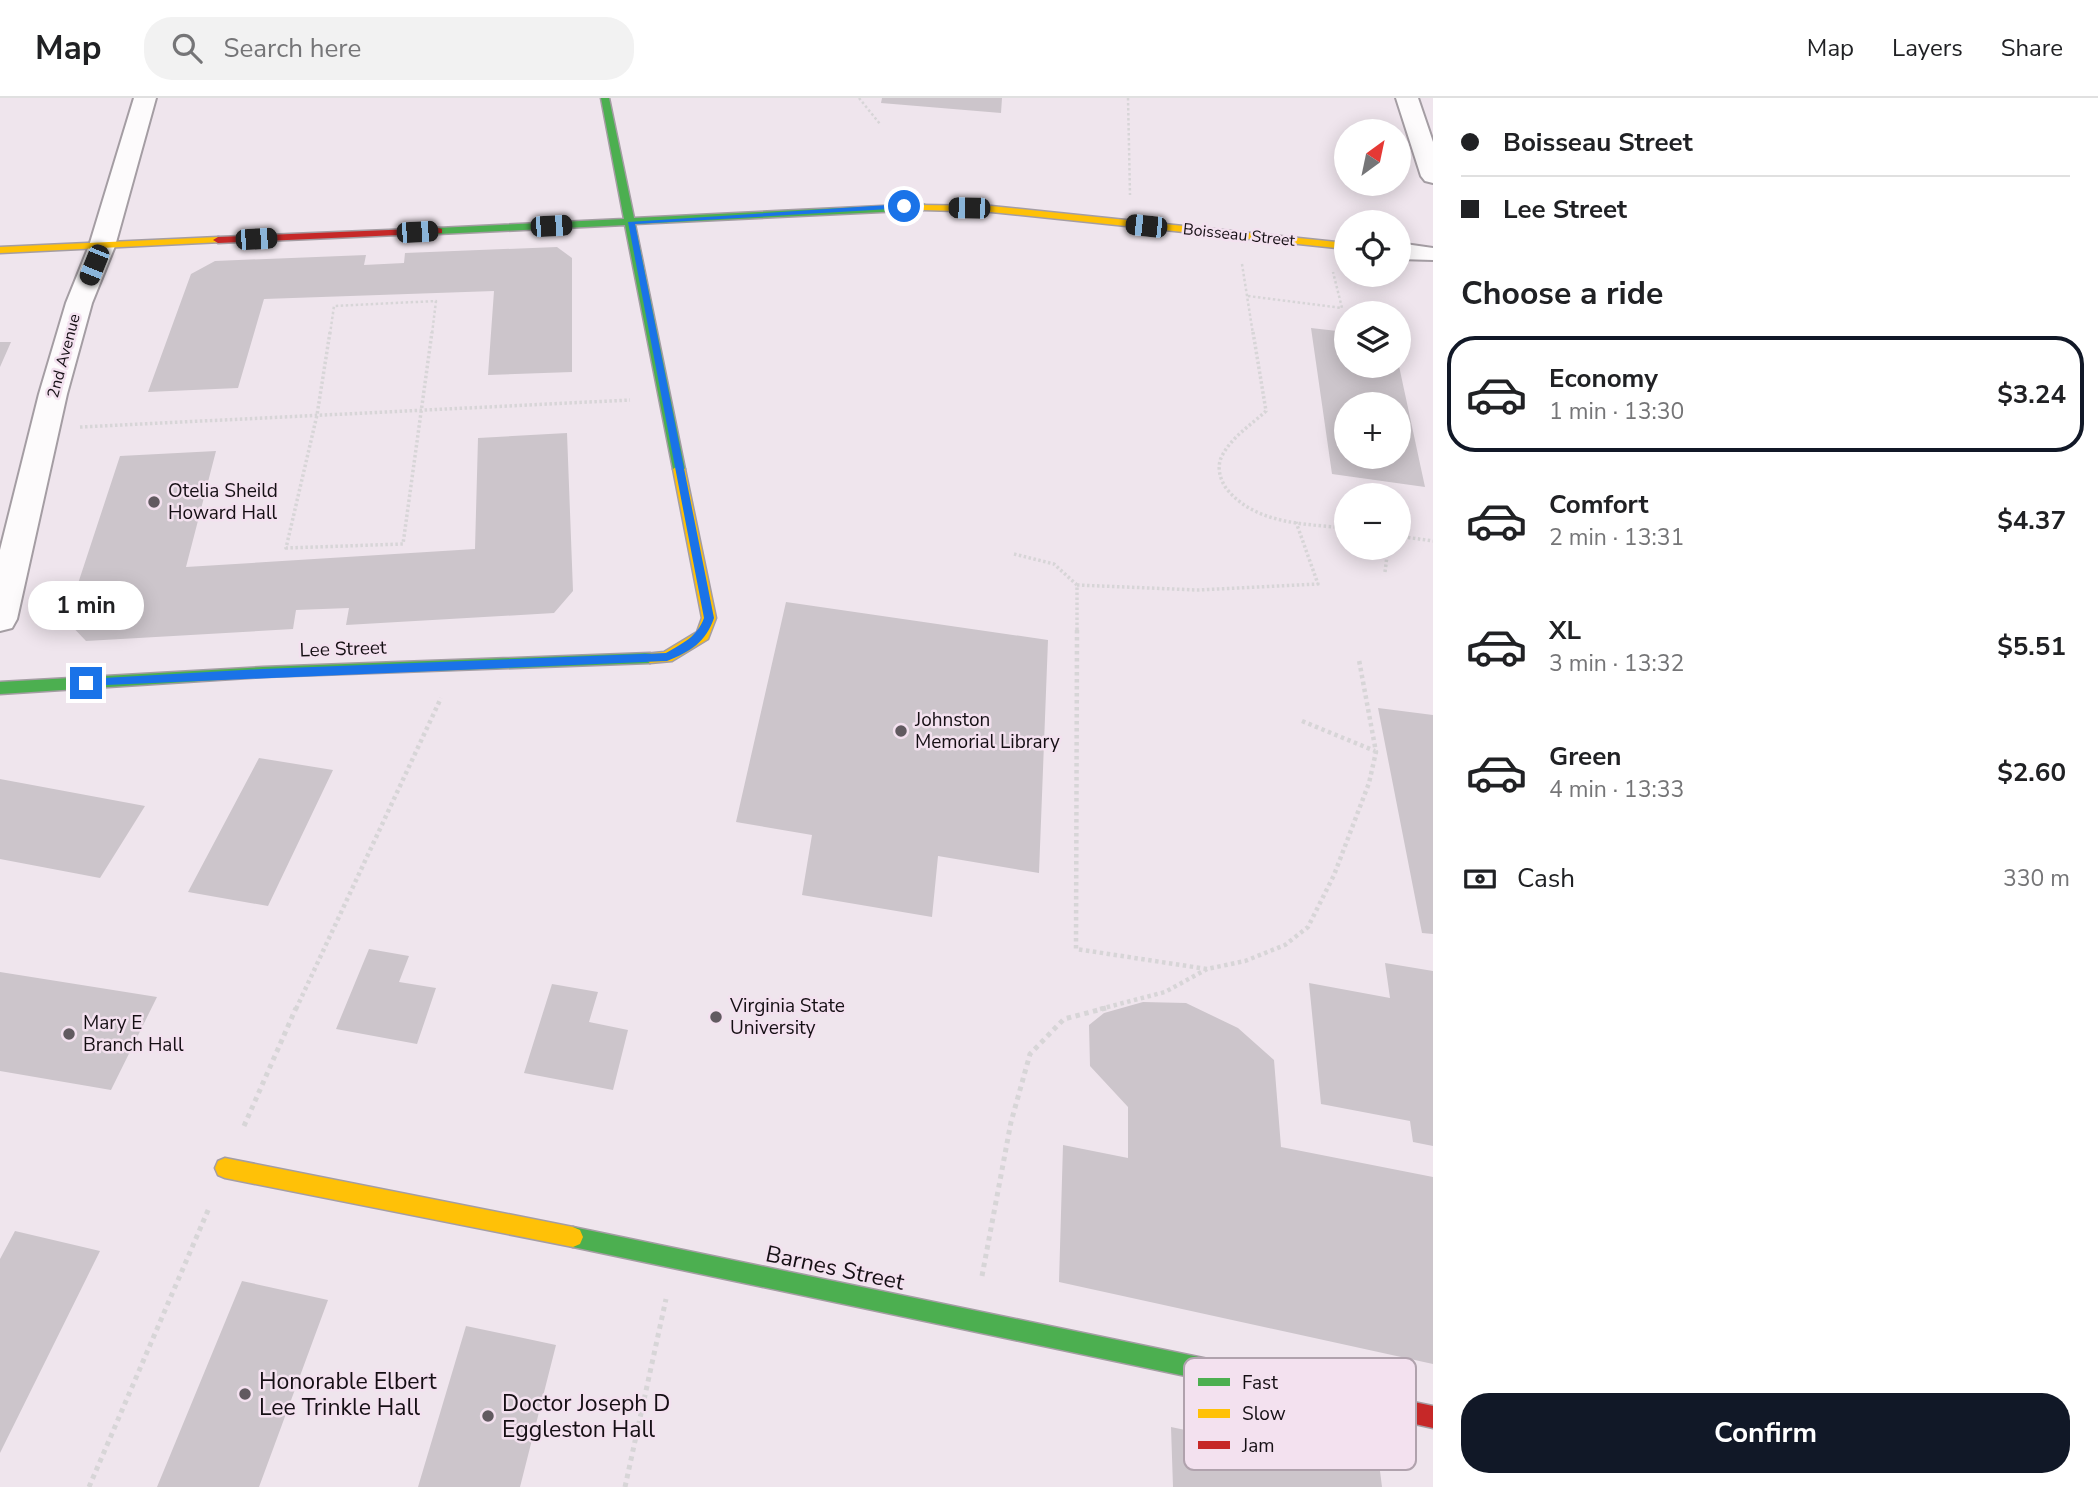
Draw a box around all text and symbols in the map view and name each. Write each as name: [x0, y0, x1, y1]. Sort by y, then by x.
search box: [144, 17, 634, 80]
text: Map: [35, 26, 102, 71]
icon: search: [168, 29, 206, 67]
text: Search here: [224, 31, 361, 66]
text: Map: [1807, 32, 1854, 64]
text: Layers: [1892, 32, 1963, 64]
text: Share: [2001, 32, 2063, 64]
north arrow: [1334, 119, 1410, 196]
map controls: [1334, 119, 1411, 560]
text: Boisseau Street: [1503, 125, 1693, 160]
route start: [888, 190, 920, 222]
text: Lee Street: [1503, 192, 1627, 227]
car: [948, 197, 991, 219]
button: locate: [1334, 210, 1411, 287]
car: [1125, 213, 1168, 239]
car: [530, 214, 573, 238]
street label: Boisseau Street: [1182, 218, 1297, 252]
car: [396, 220, 439, 244]
car: [235, 227, 278, 251]
car: [77, 242, 112, 288]
text: Choose a ride: [1461, 272, 1663, 315]
button: layers: [1334, 301, 1411, 378]
street label: 2nd Avenue: [42, 311, 86, 401]
text: Economy: [1549, 361, 1658, 396]
icon: car: [1465, 363, 1528, 426]
text: $3.24: [1997, 377, 2066, 412]
button: +: [1334, 392, 1411, 469]
text: 1 min · 13:30: [1549, 396, 1684, 427]
place label: Otelia Sheild Howard Hall: [168, 478, 278, 526]
button: −: [1334, 483, 1411, 560]
text: Comfort: [1549, 487, 1649, 522]
icon: car: [1465, 489, 1528, 552]
marker: Otelia Sheild Howard Hall: [146, 494, 162, 510]
text: $4.37: [1997, 503, 2066, 538]
text: 2 min · 13:31: [1549, 522, 1684, 553]
callout: 1 min: [28, 582, 144, 630]
text: 1 min: [56, 590, 116, 621]
text: XL: [1549, 613, 1581, 648]
icon: car: [1465, 615, 1528, 678]
text: $5.51: [1997, 629, 2066, 664]
street label: Lee Street: [299, 634, 387, 664]
text: 3 min · 13:32: [1549, 648, 1684, 679]
route end: [70, 667, 102, 699]
place label: Johnston Memorial Library: [914, 707, 1060, 755]
marker: Johnston Memorial Library: [893, 723, 909, 739]
text: Green: [1549, 739, 1622, 774]
icon: car: [1465, 741, 1528, 804]
text: $2.60: [1997, 755, 2066, 790]
text: 4 min · 13:33: [1549, 774, 1684, 805]
icon: cash: [1461, 860, 1499, 898]
text: Cash: [1517, 861, 1575, 896]
text: 330 m: [2003, 863, 2070, 894]
place label: Virginia State University: [729, 993, 845, 1041]
marker: Virginia State University: [708, 1009, 724, 1025]
place label: Mary E Branch Hall: [83, 1010, 184, 1058]
marker: Mary E Branch Hall: [61, 1026, 77, 1042]
street label: Barnes Street: [763, 1238, 908, 1298]
legend: [1184, 1358, 1416, 1470]
place label: Honorable Elbert Lee Trinkle Hall: [259, 1366, 437, 1423]
text: Fast: [1242, 1370, 1278, 1396]
marker: Honorable Elbert Lee Trinkle Hall: [237, 1386, 253, 1402]
place label: Doctor Joseph D Eggleston Hall: [502, 1388, 670, 1445]
button: Confirm: [1461, 1393, 2070, 1473]
text: Slow: [1242, 1401, 1286, 1427]
marker: Doctor Joseph D Eggleston Hall: [480, 1408, 496, 1424]
text: Jam: [1241, 1433, 1275, 1459]

